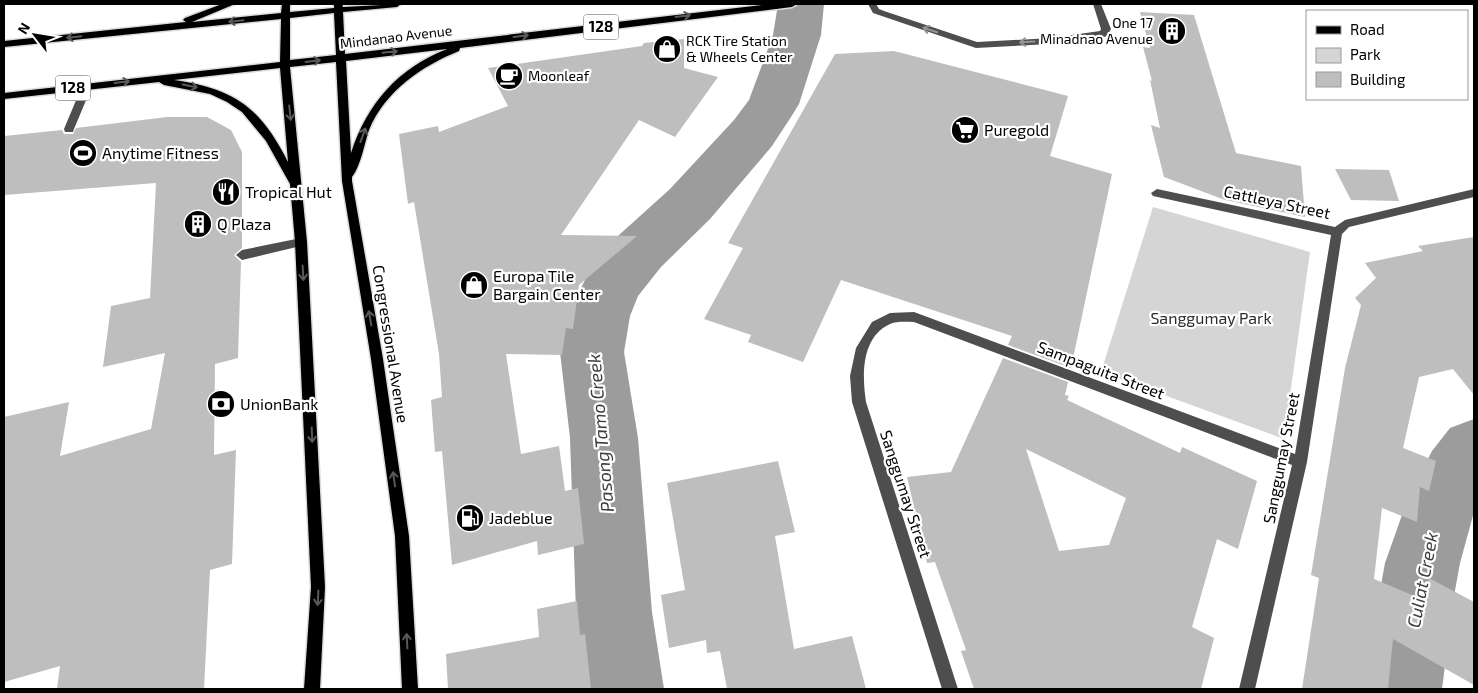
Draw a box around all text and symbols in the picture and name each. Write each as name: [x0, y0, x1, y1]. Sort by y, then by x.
north arrow: [10, 10, 60, 60]
legend: [1306, 10, 1468, 100]
one-way arrow: [674, 11, 690, 21]
place label: One 17 Minadnao Avenue: [1040, 14, 1153, 47]
road number: 128: [584, 15, 618, 40]
one-way arrow: [229, 16, 245, 26]
building icon: One 17 Minadnao Avenue: [1157, 16, 1187, 46]
text: N: [14, 19, 33, 37]
text: Road: [1350, 20, 1385, 38]
street label: Mindanao Avenue: [339, 21, 453, 52]
one-way arrow: [922, 24, 938, 34]
one-way arrow: [513, 31, 529, 41]
place label: RCK Tire Station & Wheels Center: [686, 32, 793, 65]
one-way arrow: [66, 33, 82, 42]
shop icon: RCK Tire Station & Wheels Center: [652, 34, 682, 64]
one-way arrow: [1020, 38, 1036, 47]
text: Park: [1350, 45, 1381, 63]
one-way arrow: [382, 47, 398, 57]
one-way arrow: [305, 56, 321, 66]
cafe icon: Moonleaf: [494, 61, 524, 91]
place label: Moonleaf: [528, 67, 590, 84]
text: Building: [1350, 70, 1406, 88]
road number: 128: [56, 76, 90, 100]
one-way arrow: [113, 77, 129, 87]
one-way arrow: [181, 82, 197, 91]
one-way arrow: [285, 105, 294, 121]
supermarket icon: Puregold: [950, 115, 980, 145]
place label: Puregold: [984, 120, 1049, 139]
one-way arrow: [359, 128, 368, 144]
sports icon: Anytime Fitness: [68, 138, 98, 168]
place label: Anytime Fitness: [102, 143, 219, 162]
restaurant icon: Tropical Hut: [211, 177, 241, 207]
street label: Cattleya Street: [1222, 181, 1332, 222]
place label: Tropical Hut: [245, 182, 332, 201]
building icon: Q Plaza: [183, 209, 213, 239]
place label: Q Plaza: [217, 214, 271, 234]
street label: Congressional Avenue: [370, 264, 413, 424]
one-way arrow: [299, 265, 308, 281]
place label: Europa Tile Bargain Center: [493, 266, 601, 303]
shop icon: Europa Tile Bargain Center: [459, 270, 489, 300]
park label: Sanggumay Park: [1150, 308, 1272, 327]
one-way arrow: [365, 310, 375, 326]
street label: Sampaguita Street: [1035, 337, 1167, 403]
water label: Pasong Tamo Creek: [582, 353, 618, 513]
bank icon: UnionBank: [206, 389, 236, 419]
street label: Sanggumay Street: [1258, 391, 1303, 525]
place label: UnionBank: [240, 394, 318, 413]
one-way arrow: [307, 427, 317, 443]
street label: Sanggumay Street: [877, 428, 936, 560]
one-way arrow: [389, 471, 399, 487]
fuel station icon: Jadeblue: [455, 503, 485, 533]
place label: Jadeblue: [489, 508, 553, 527]
water label: Culiat Creek: [1402, 530, 1442, 630]
one-way arrow: [313, 589, 322, 605]
one-way arrow: [403, 633, 412, 649]

